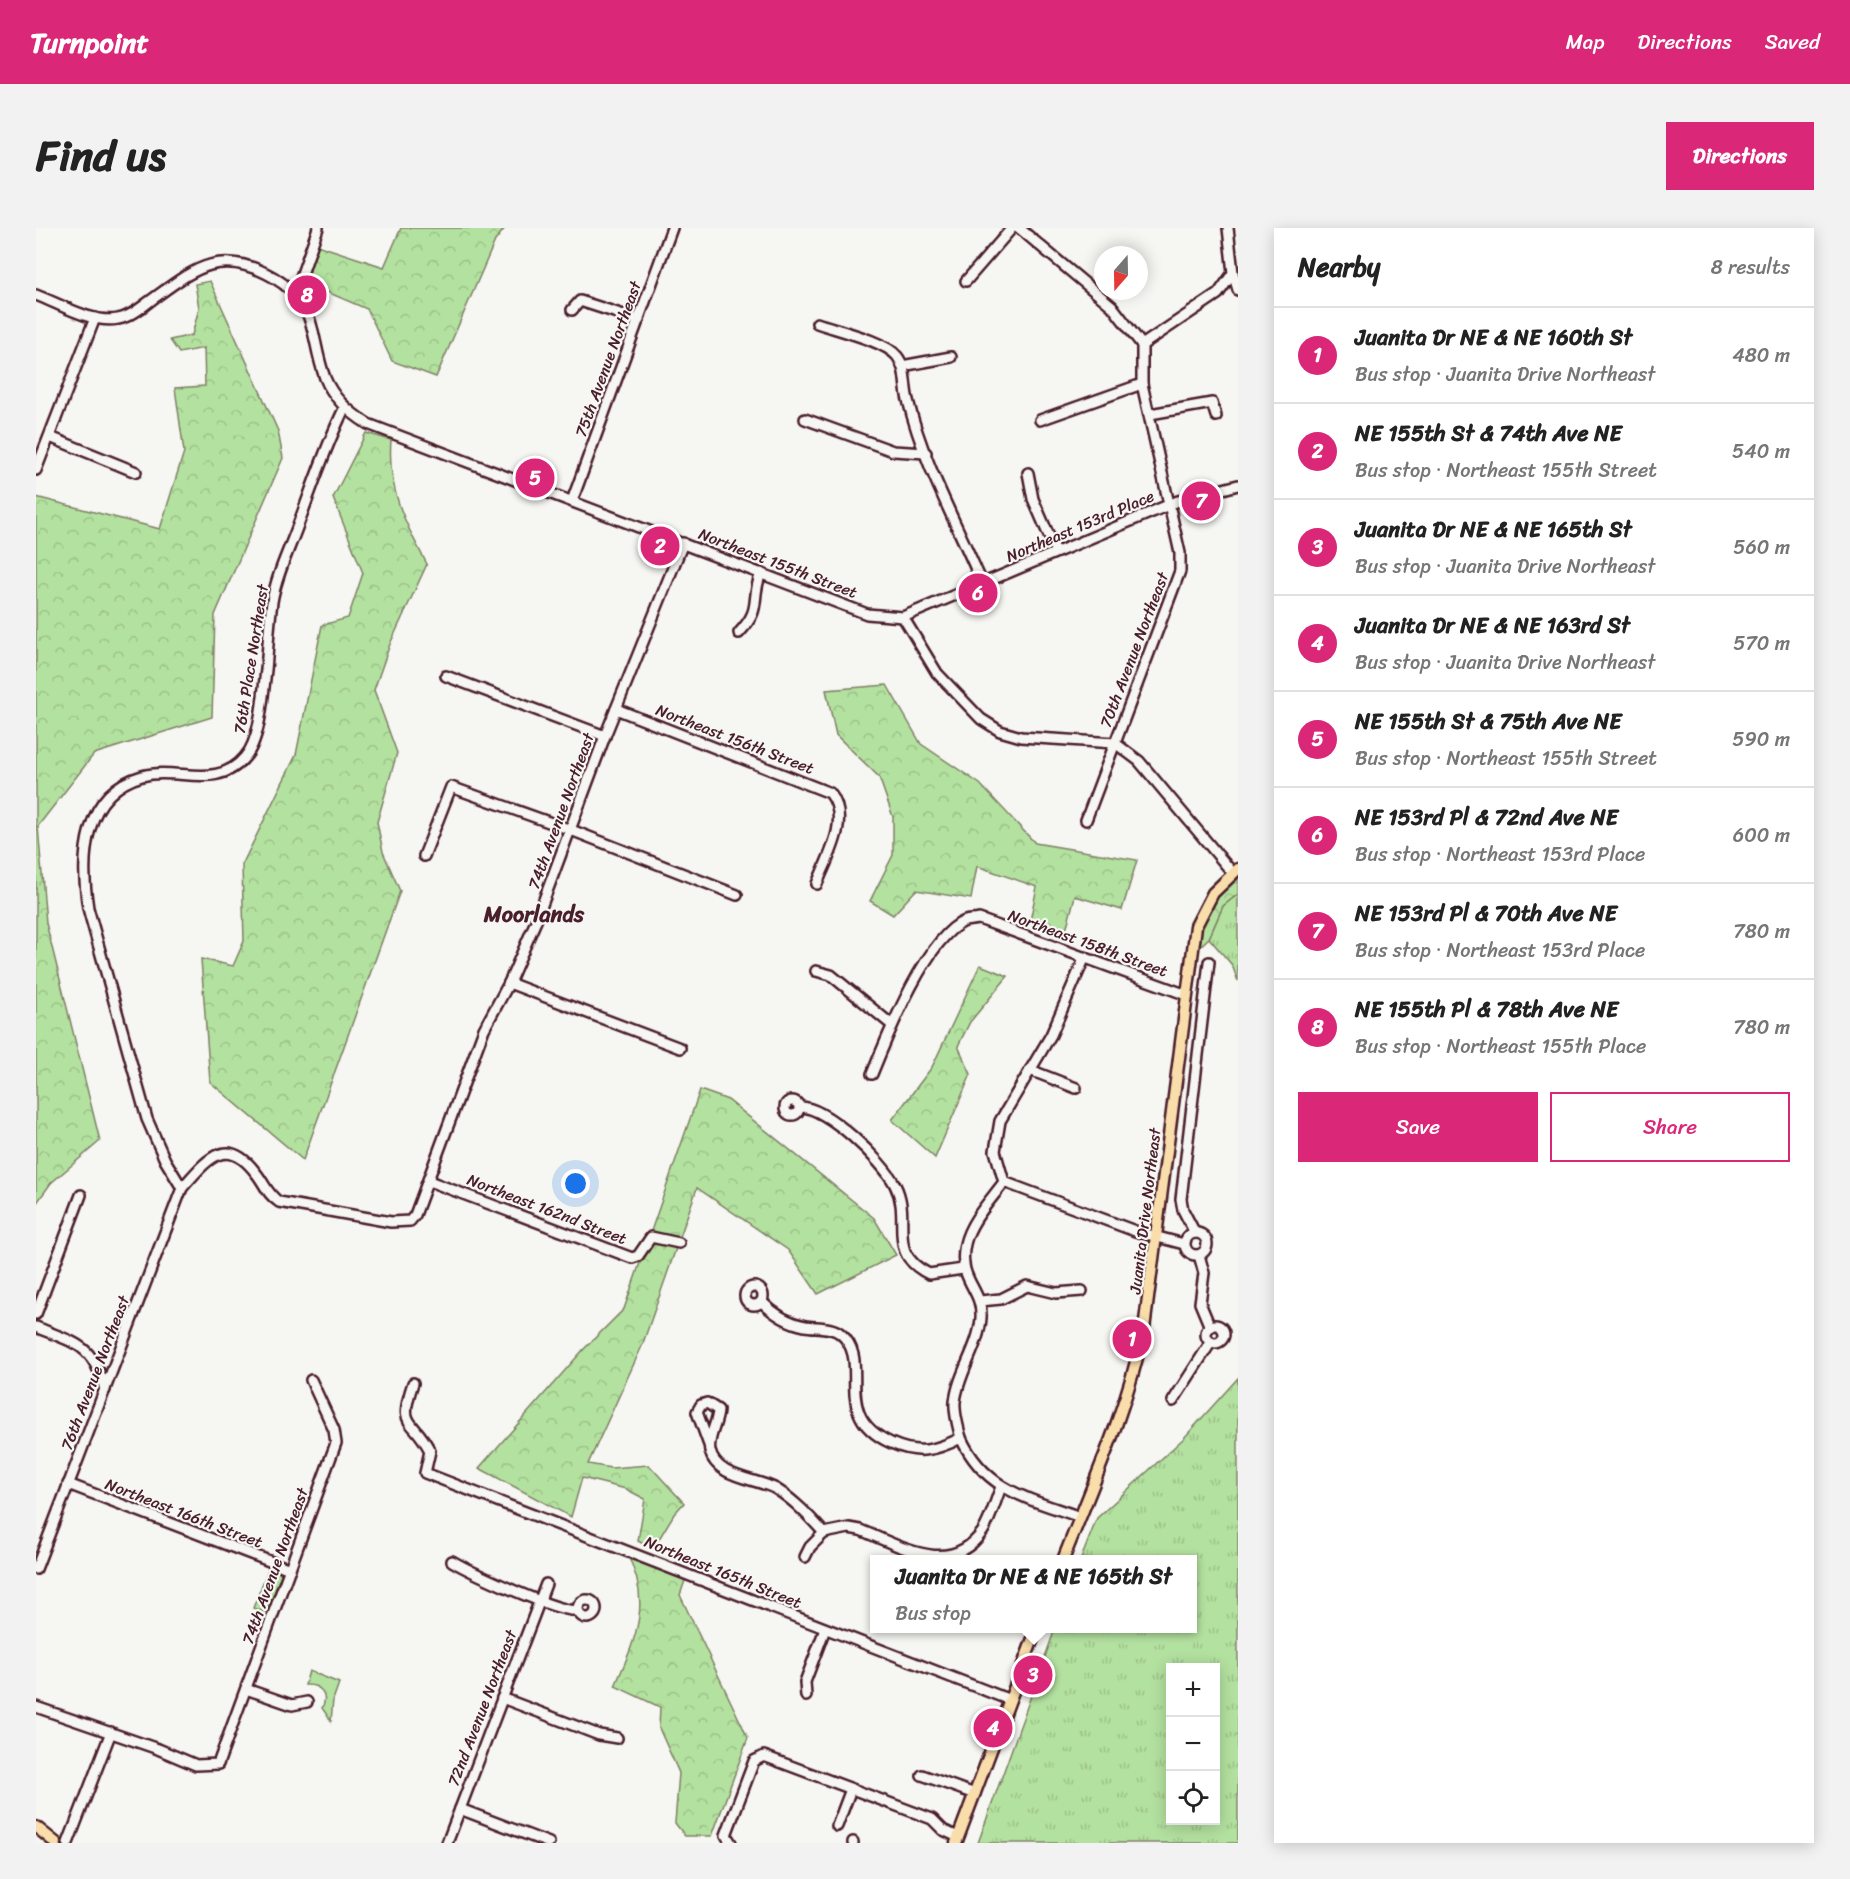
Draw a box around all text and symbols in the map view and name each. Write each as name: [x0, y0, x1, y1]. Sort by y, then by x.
text: Turnpoint: [30, 18, 149, 67]
text: Map: [1566, 23, 1604, 61]
text: Directions: [1637, 23, 1732, 61]
text: Saved: [1765, 23, 1820, 61]
text: Find us: [36, 119, 166, 193]
button: Directions: [1666, 122, 1814, 190]
text: Nearby: [1298, 244, 1380, 290]
north arrow: [1094, 246, 1148, 300]
text: 8 results: [1711, 250, 1790, 285]
pin: 8: [288, 272, 326, 318]
street label: 75th Avenue Northeast: [566, 276, 650, 441]
text: Juanita Dr NE & NE 160th St: [1355, 318, 1632, 357]
text: 1: [1313, 338, 1322, 373]
text: 480 m: [1732, 338, 1790, 373]
text: Bus stop · Juanita Drive Northeast: [1355, 357, 1655, 392]
text: NE 155th St & 74th Ave NE: [1355, 414, 1622, 453]
text: 2: [1312, 434, 1323, 469]
text: 540 m: [1732, 434, 1790, 469]
text: Bus stop · Northeast 155th Street: [1355, 453, 1657, 488]
pin: 5: [516, 456, 554, 500]
pin: 7: [1182, 478, 1220, 524]
street label: Northeast 153rd Place: [1001, 482, 1159, 570]
text: Juanita Dr NE & NE 165th St: [1355, 510, 1632, 549]
street label: Northeast 155th Street: [694, 519, 862, 607]
pin: 2: [640, 524, 680, 568]
text: 3: [1312, 530, 1323, 565]
text: 560 m: [1733, 530, 1790, 565]
text: Bus stop · Juanita Drive Northeast: [1355, 549, 1655, 584]
street label: 70th Avenue Northeast: [1091, 567, 1177, 732]
pin: 6: [958, 570, 998, 616]
street label: 76th Place Northeast: [225, 582, 277, 736]
text: Juanita Dr NE & NE 163rd St: [1355, 606, 1630, 645]
text: 4: [1311, 626, 1324, 661]
text: 570 m: [1733, 626, 1790, 661]
text: Bus stop · Juanita Drive Northeast: [1355, 645, 1655, 680]
street label: Northeast 156th Street: [652, 695, 818, 783]
text: NE 155th St & 75th Ave NE: [1355, 702, 1621, 741]
text: 5: [1311, 722, 1324, 757]
text: 590 m: [1732, 722, 1790, 757]
street label: 74th Avenue Northeast: [519, 728, 603, 893]
text: Bus stop · Northeast 155th Street: [1355, 741, 1657, 776]
text: NE 153rd Pl & 72nd Ave NE: [1355, 798, 1618, 837]
text: 6: [1312, 818, 1323, 853]
text: 600 m: [1733, 818, 1790, 853]
text: Bus stop · Northeast 153rd Place: [1355, 837, 1645, 872]
text: NE 153rd Pl & 70th Ave NE: [1355, 894, 1617, 933]
district label: Moorlands: [483, 895, 585, 934]
street label: Northeast 158th Street: [1004, 901, 1172, 985]
text: 7: [1312, 914, 1323, 949]
text: 780 m: [1733, 914, 1790, 949]
text: Bus stop · Northeast 153rd Place: [1355, 933, 1645, 968]
text: NE 155th Pl & 78th Ave NE: [1355, 990, 1618, 1029]
text: 8: [1311, 1010, 1324, 1045]
text: 780 m: [1733, 1010, 1790, 1045]
text: Bus stop · Northeast 155th Place: [1355, 1029, 1646, 1064]
button: Save: [1298, 1092, 1538, 1162]
button: Share: [1550, 1092, 1790, 1162]
street label: Juanita Drive Northeast: [1120, 1126, 1170, 1297]
street label: Northeast 162nd Street: [463, 1165, 631, 1253]
your location: [561, 1169, 590, 1198]
street label: 76th Avenue Northeast: [52, 1291, 138, 1455]
pin: 1: [1112, 1316, 1152, 1362]
street label: Northeast 166th Street: [101, 1470, 267, 1556]
street label: 74th Avenue Northeast: [233, 1483, 317, 1648]
street label: Northeast 165th Street: [640, 1527, 806, 1617]
popup: [870, 1555, 1197, 1633]
text: Juanita Dr NE & NE 165th St: [895, 1557, 1172, 1596]
text: Bus stop: [895, 1596, 971, 1631]
street label: 72nd Avenue Northeast: [439, 1625, 525, 1790]
pin: 3: [1014, 1652, 1052, 1698]
map controls: [1166, 1663, 1220, 1825]
button: +: [1166, 1663, 1220, 1717]
pin: 4: [974, 1706, 1012, 1750]
button: −: [1166, 1717, 1220, 1771]
button: locate: [1166, 1771, 1220, 1825]

